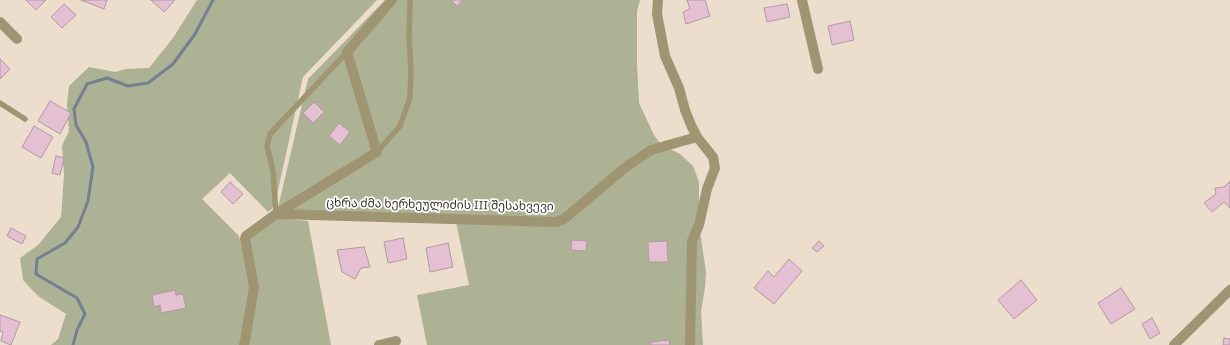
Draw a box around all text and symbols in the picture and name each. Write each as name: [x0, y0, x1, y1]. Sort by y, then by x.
street label: ცხრა ძმა ხერხეულიძის III შესახვევი: [326, 196, 554, 214]

